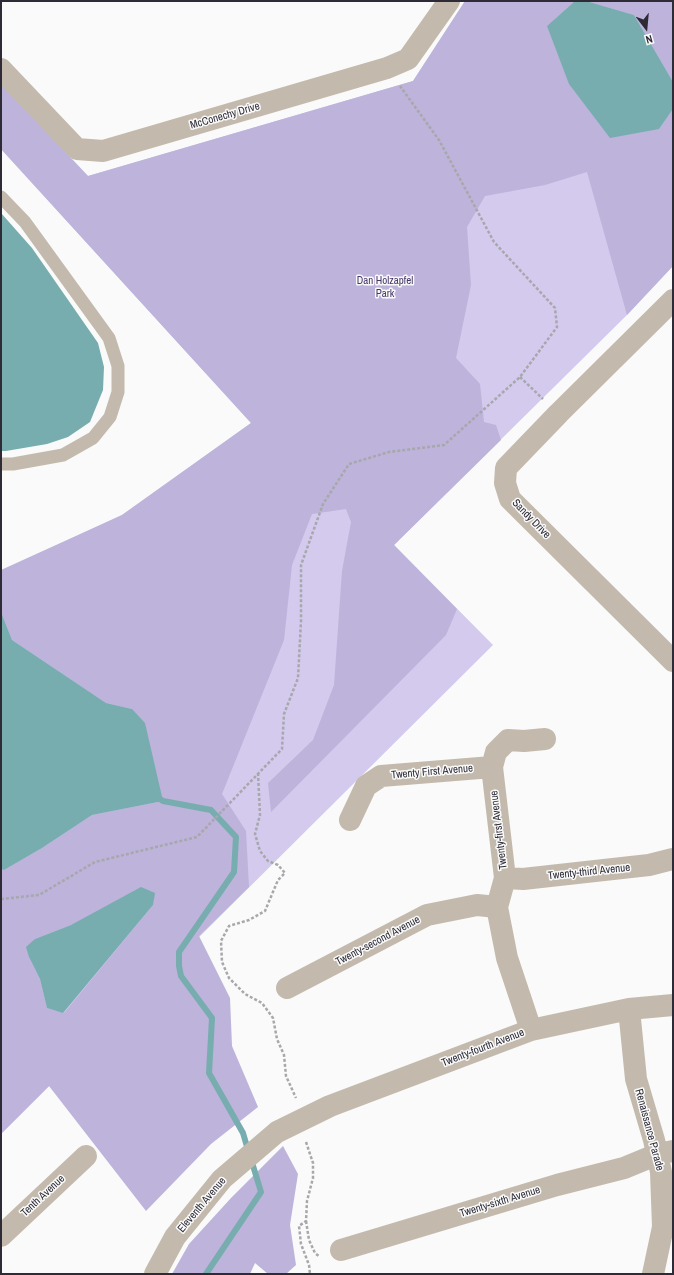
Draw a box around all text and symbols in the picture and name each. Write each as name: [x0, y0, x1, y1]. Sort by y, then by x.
north arrow: [626, 8, 666, 48]
text: N: [644, 32, 654, 47]
street label: McConechy Drive: [189, 100, 261, 132]
park label: Dan Holzapfel Park: [357, 274, 413, 300]
street label: Sandy Drive: [509, 497, 553, 541]
street label: Twenty First Avenue: [391, 762, 473, 782]
street label: Twenty-first Avenue: [488, 790, 510, 870]
street label: Twenty-third Avenue: [547, 861, 631, 883]
street label: Twenty-second Avenue: [334, 913, 422, 969]
street label: Twenty-fourth Avenue: [440, 1026, 526, 1070]
street label: Renaissance Parade: [632, 1088, 666, 1172]
street label: Tenth Avenue: [18, 1172, 68, 1220]
street label: Eleventh Avenue: [175, 1175, 229, 1235]
street label: Twenty-sixth Avenue: [458, 1183, 542, 1221]

